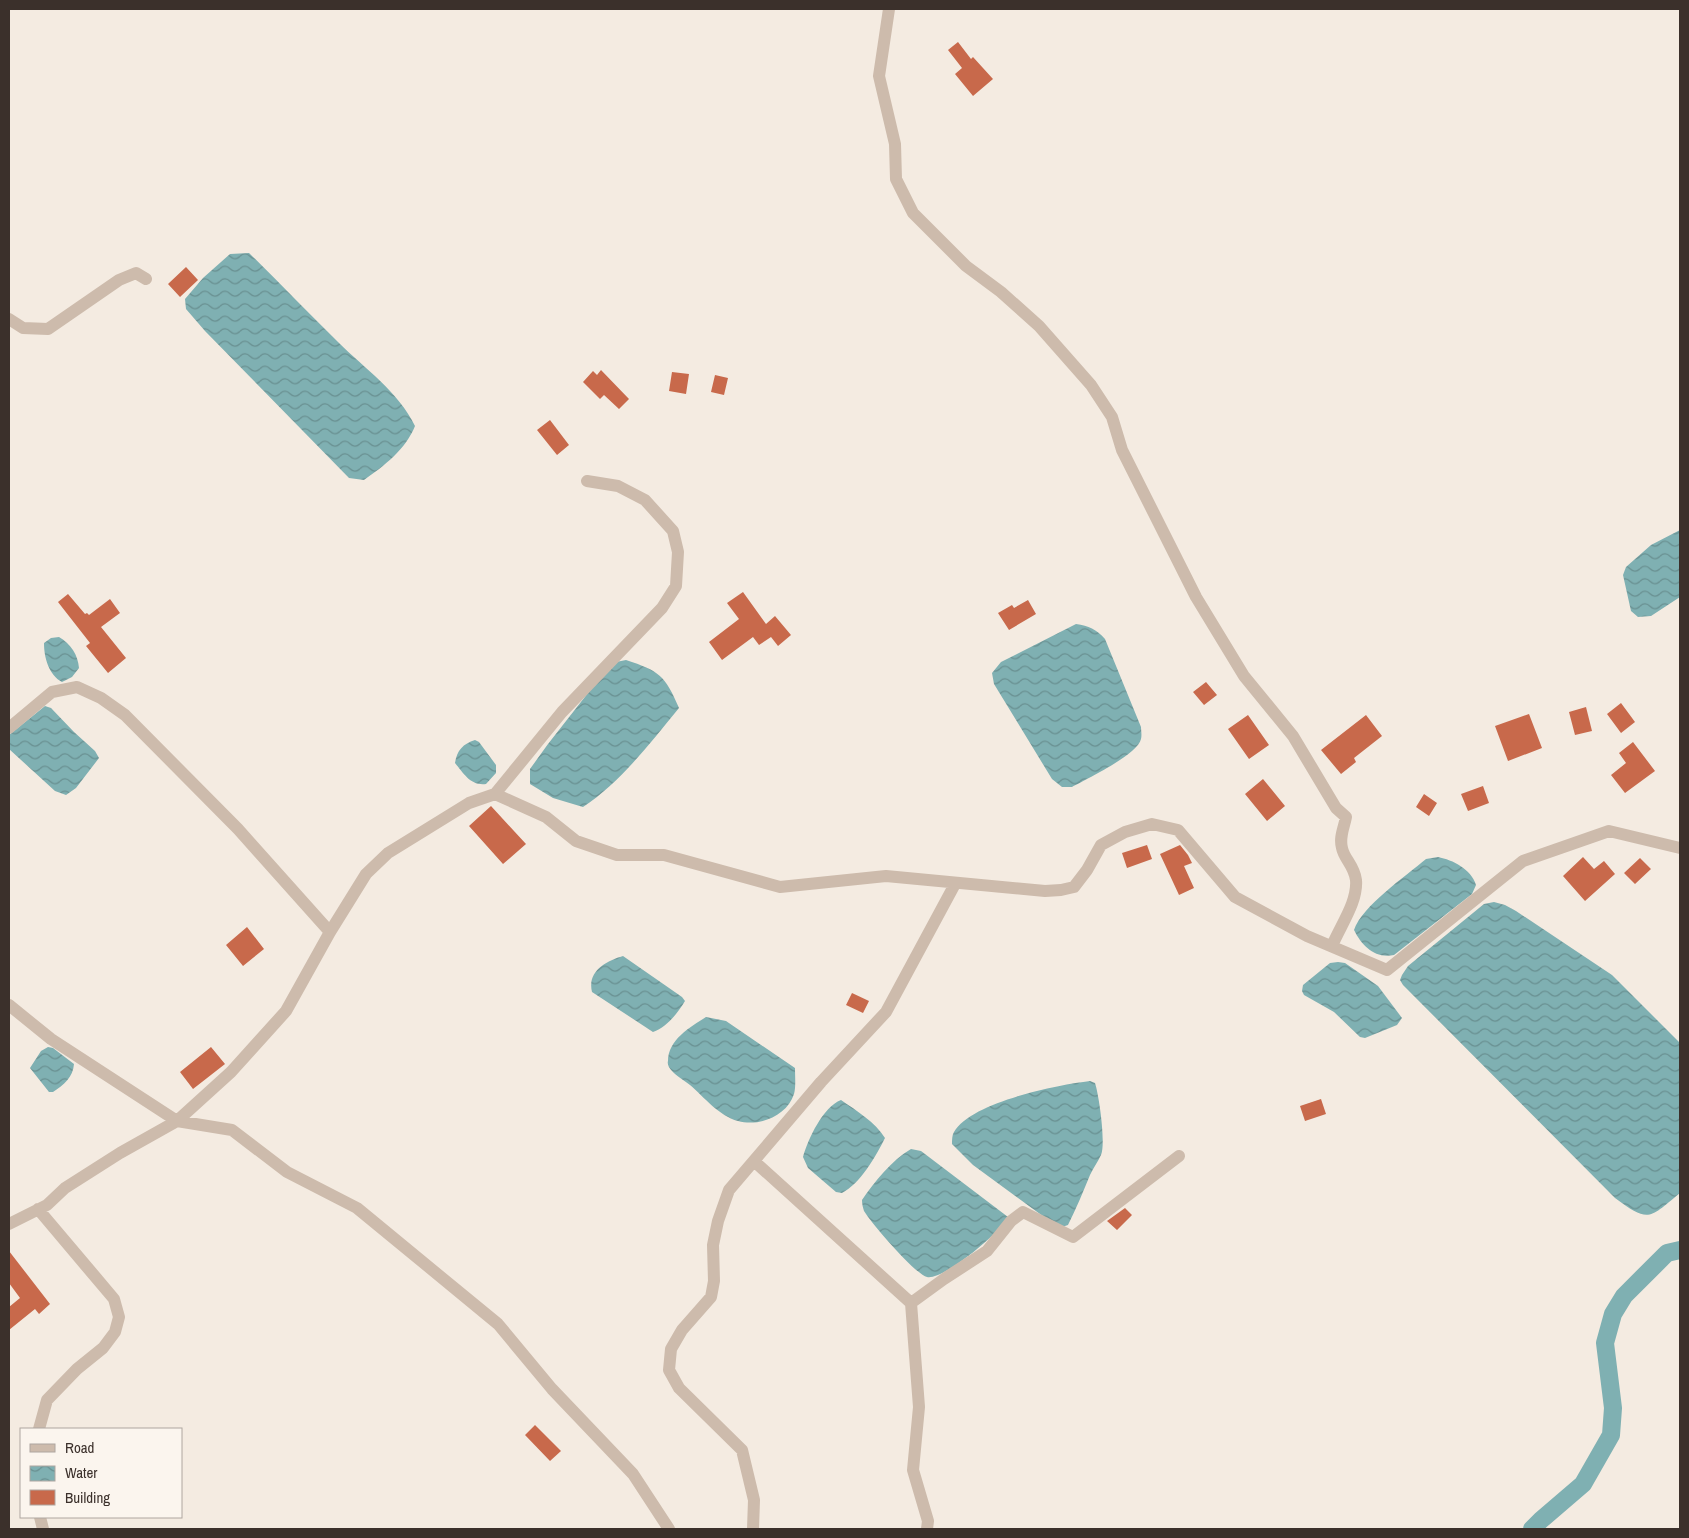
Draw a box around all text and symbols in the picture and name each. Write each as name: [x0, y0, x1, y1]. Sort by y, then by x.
legend: [20, 1428, 182, 1518]
text: Road: [65, 1437, 94, 1458]
text: Water: [65, 1462, 97, 1483]
text: Building: [65, 1487, 110, 1508]

